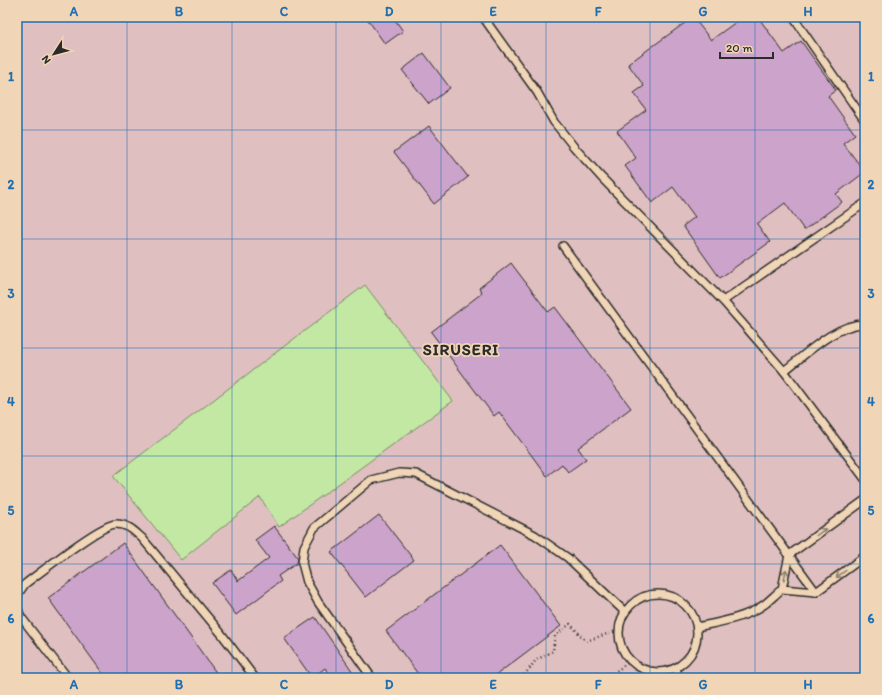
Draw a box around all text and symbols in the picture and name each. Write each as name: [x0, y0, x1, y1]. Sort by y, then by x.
text: A: [69, 4, 79, 19]
text: B: [175, 4, 184, 19]
text: C: [280, 4, 289, 19]
text: D: [385, 4, 394, 19]
text: E: [489, 4, 497, 19]
text: F: [595, 4, 602, 19]
text: G: [699, 4, 708, 19]
text: H: [804, 4, 813, 19]
north arrow: [34, 34, 74, 74]
scale bar: [720, 34, 773, 60]
text: 20 m: [726, 41, 753, 55]
text: N: [39, 53, 54, 66]
text: 1: [8, 69, 14, 84]
text: 1: [868, 69, 874, 84]
text: 2: [8, 177, 15, 192]
text: 2: [868, 177, 875, 192]
text: 3: [7, 286, 15, 301]
text: 3: [867, 286, 875, 301]
district label: SIRUSERI: [423, 340, 499, 359]
text: 4: [7, 394, 15, 409]
text: 4: [867, 394, 875, 409]
text: 5: [8, 503, 15, 518]
text: 5: [868, 503, 875, 518]
one-way arrow: [815, 528, 826, 536]
one-way arrow: [781, 569, 789, 582]
one-way arrow: [835, 570, 846, 578]
text: 6: [8, 611, 15, 626]
text: 6: [868, 611, 875, 626]
text: A: [69, 677, 79, 692]
text: B: [175, 677, 184, 692]
text: C: [280, 677, 289, 692]
text: D: [385, 677, 394, 692]
text: E: [489, 677, 497, 692]
text: F: [595, 677, 602, 692]
text: G: [699, 677, 708, 692]
text: H: [804, 677, 813, 692]

